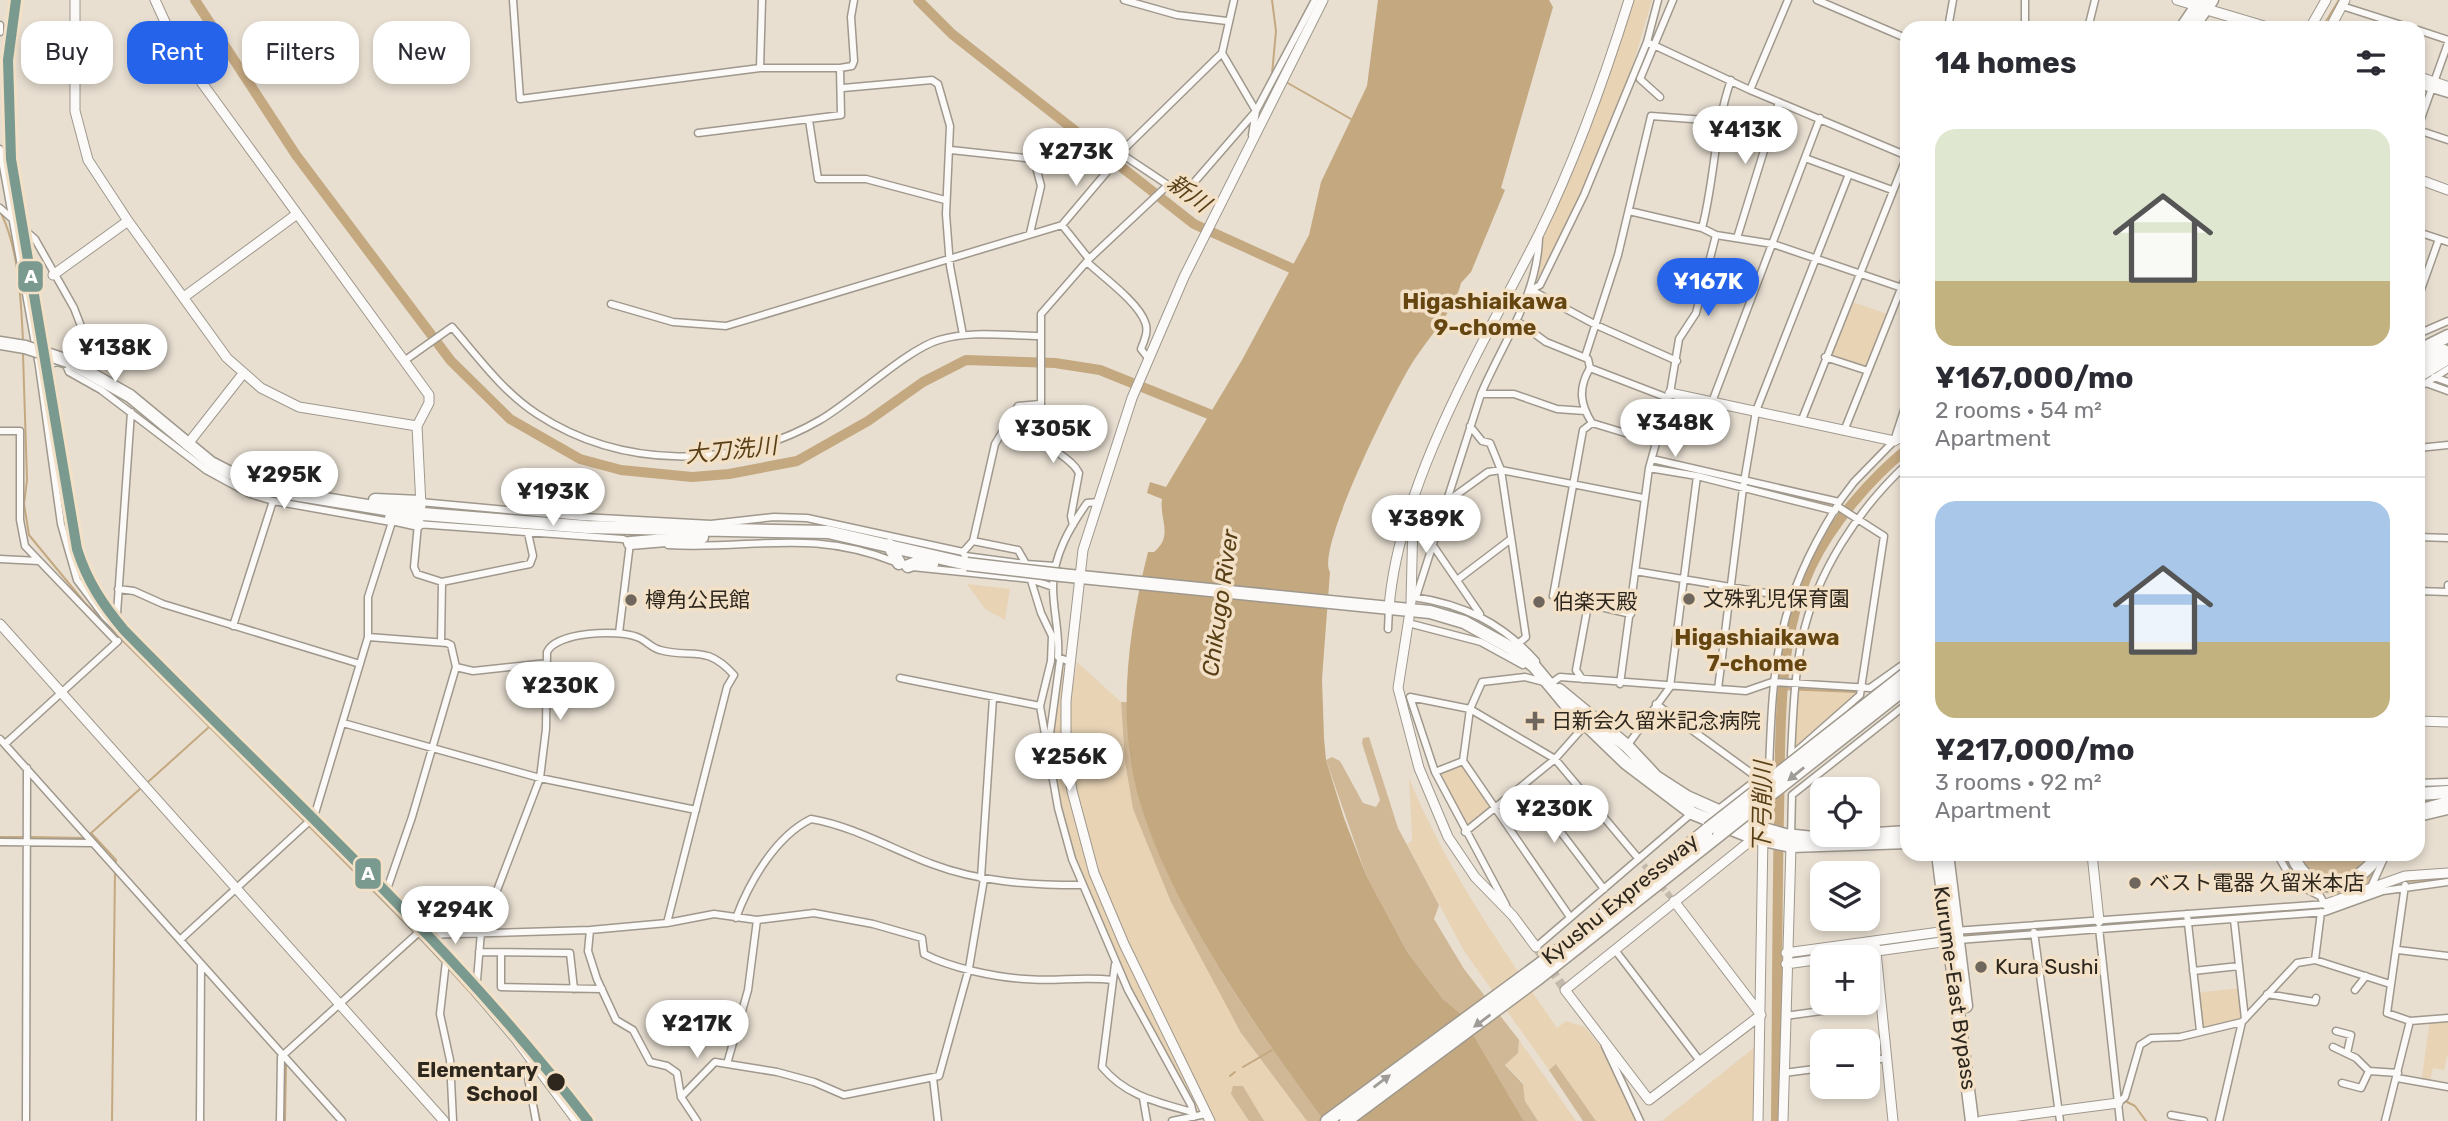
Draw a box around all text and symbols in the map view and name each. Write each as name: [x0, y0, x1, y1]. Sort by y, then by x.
chip: Buy: [21, 21, 113, 84]
chip: Rent: [127, 21, 228, 84]
chip: Filters: [242, 21, 359, 84]
chip: New: [373, 21, 470, 84]
icon: filters: [2352, 44, 2390, 82]
text: 14 homes: [1935, 45, 2077, 81]
pin: ¥413K: [1696, 106, 1794, 166]
text: ¥413K: [1709, 115, 1781, 143]
pin: ¥273K: [1027, 128, 1125, 188]
text: ¥273K: [1039, 137, 1113, 165]
water label: 新川: [1162, 168, 1218, 220]
icon: home: [2100, 175, 2226, 301]
pin: ¥167K: [1659, 258, 1757, 318]
line badge: A: [17, 260, 44, 293]
text: A: [24, 265, 38, 288]
text: ¥167K: [1673, 267, 1743, 295]
district label: Higashiaikawa 9-chome: [1402, 287, 1568, 341]
pin: ¥138K: [66, 324, 164, 384]
text: ¥138K: [78, 333, 152, 361]
text: ¥167,000/mo: [1935, 360, 2134, 396]
text: 2 rooms · 54 m²: [1935, 396, 2102, 424]
pin: ¥348K: [1626, 400, 1724, 459]
pin: ¥305K: [1004, 406, 1102, 465]
text: ¥348K: [1636, 408, 1714, 436]
text: ¥305K: [1015, 414, 1091, 442]
text: Apartment: [1935, 424, 2051, 452]
water label: 大刀洗川: [684, 431, 781, 469]
pin: ¥295K: [235, 452, 333, 511]
text: ¥295K: [246, 460, 322, 488]
pin: ¥193K: [504, 468, 602, 528]
text: ¥193K: [517, 477, 589, 505]
pin: ¥389K: [1377, 496, 1475, 555]
text: ¥389K: [1388, 504, 1464, 532]
water label: Chikugo River: [1196, 527, 1244, 678]
icon: home: [2100, 547, 2226, 673]
place label: 文殊乳児保育園: [1703, 586, 1850, 611]
place label: 樽角公民館: [645, 587, 750, 612]
place label: 伯楽天殿: [1553, 589, 1637, 614]
marker: 文殊乳児保育園: [1681, 591, 1697, 607]
marker: 樽角公民館: [623, 592, 639, 608]
marker: 伯楽天殿: [1531, 594, 1547, 610]
district label: Higashiaikawa 7-chome: [1674, 623, 1840, 677]
pin: ¥230K: [511, 662, 609, 722]
text: ¥230K: [522, 671, 598, 699]
place label: 日新会久留米記念病院: [1551, 708, 1761, 733]
marker: 日新会久留米記念病院: [1525, 711, 1545, 731]
text: ¥217,000/mo: [1935, 732, 2135, 768]
pin: ¥256K: [1020, 734, 1118, 793]
text: ¥256K: [1031, 742, 1107, 770]
water label: 下弓削川: [1747, 758, 1777, 853]
one-way arrow: [1787, 766, 1805, 781]
text: 3 rooms · 92 m²: [1935, 768, 2101, 796]
map controls: [1810, 777, 1880, 1099]
button: locate: [1810, 777, 1880, 847]
pin: ¥230K: [1505, 786, 1603, 845]
text: ¥230K: [1516, 794, 1592, 822]
text: Apartment: [1935, 796, 2051, 824]
street label: Kyushu Expressway: [1537, 828, 1703, 969]
line badge: A: [354, 857, 382, 890]
button: layers: [1810, 861, 1880, 931]
text: A: [361, 862, 375, 885]
place label: ベスト電器 久留米本店: [2149, 870, 2365, 895]
marker: ベスト電器 久留米本店: [2127, 875, 2143, 891]
street label: Kurume-East Bypass: [1929, 884, 1982, 1091]
pin: ¥294K: [406, 886, 504, 946]
text: ¥294K: [417, 895, 493, 923]
button: +: [1810, 945, 1880, 1015]
place label: Kura Sushi: [1995, 954, 2099, 979]
marker: Kura Sushi: [1973, 959, 1989, 975]
pin: ¥217K: [648, 1000, 746, 1060]
text: ¥217K: [662, 1009, 732, 1037]
one-way arrow: [1473, 1014, 1491, 1028]
button: −: [1810, 1029, 1880, 1099]
place label: Elementary School: [417, 1057, 538, 1106]
marker: Elementary School: [545, 1071, 567, 1093]
one-way arrow: [1373, 1074, 1391, 1088]

